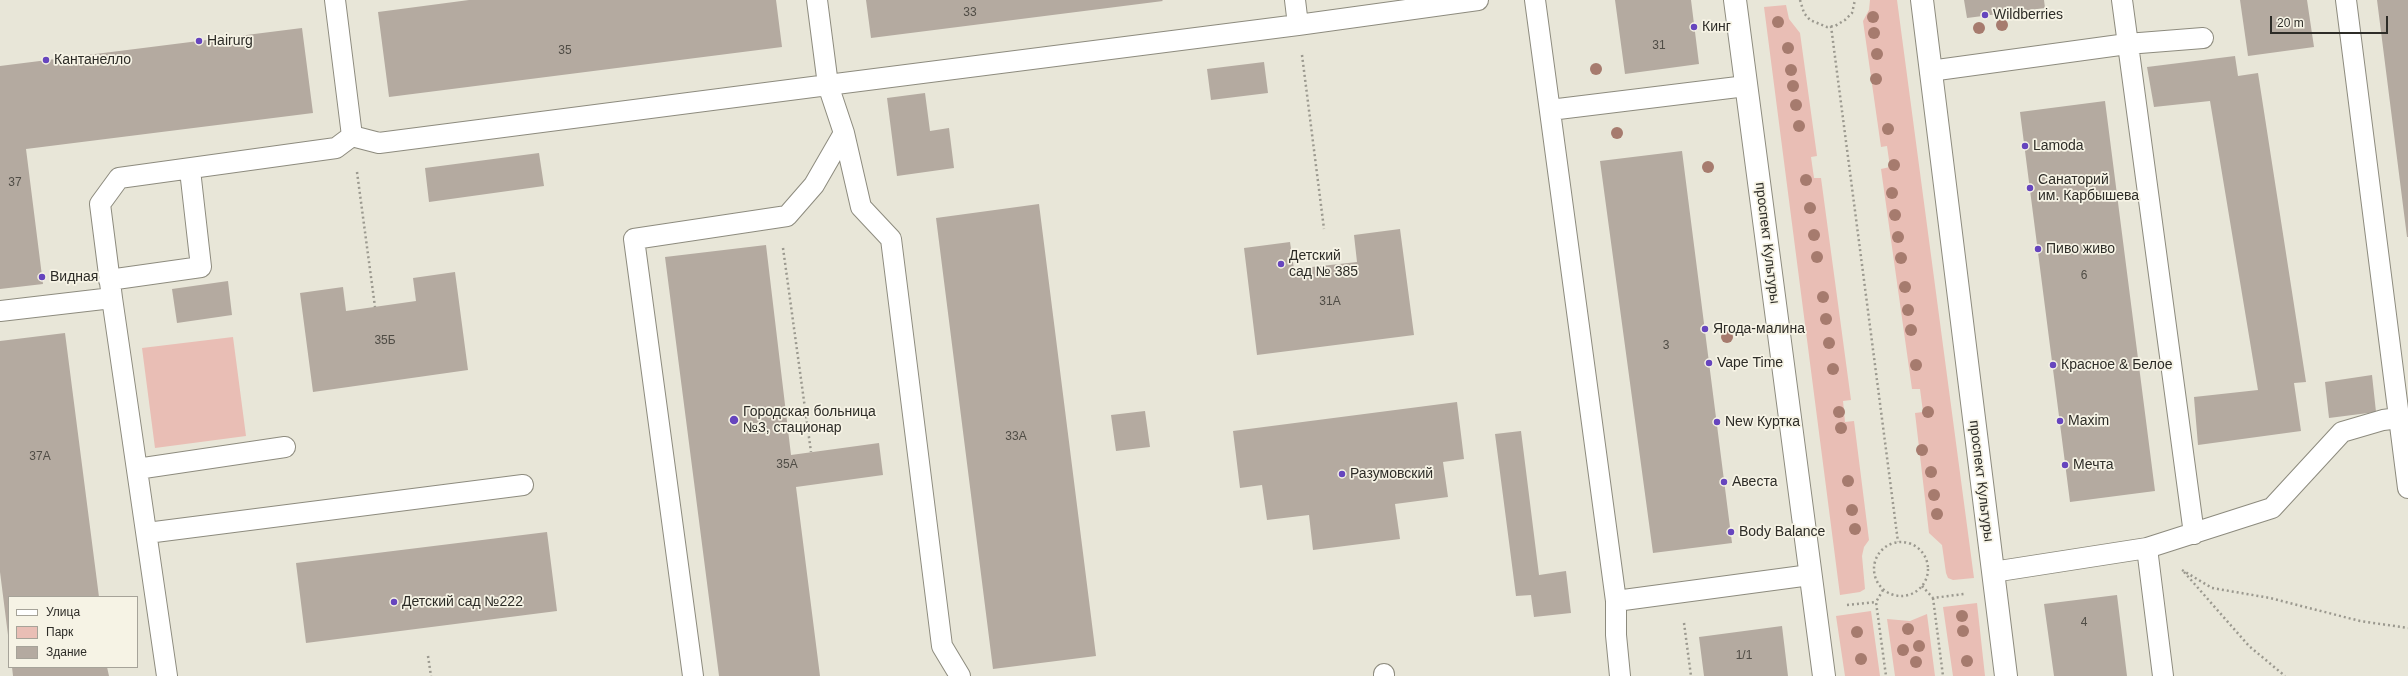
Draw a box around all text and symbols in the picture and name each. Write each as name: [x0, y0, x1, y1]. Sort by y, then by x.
house number: 33: [963, 6, 977, 20]
place label: Wildberries: [1993, 7, 2063, 23]
scale bar: [2272, 8, 2390, 34]
marker: Wildberries: [1980, 10, 1990, 20]
text: 20 m: [2277, 16, 2304, 30]
place label: Кинг: [1702, 19, 1731, 35]
marker: Кинг: [1689, 22, 1699, 32]
place label: Hairurg: [207, 33, 253, 49]
marker: Hairurg: [194, 36, 204, 46]
house number: 31: [1652, 39, 1666, 53]
house number: 35: [558, 44, 572, 58]
place label: Кантанелло: [54, 52, 131, 68]
marker: Кантанелло: [41, 55, 51, 65]
place label: Lamoda: [2033, 138, 2084, 154]
marker: Lamoda: [2020, 141, 2030, 151]
place label: Санаторий им. Карбышева: [2038, 172, 2139, 204]
house number: 37: [8, 176, 22, 190]
street label: проспект Культуры: [1751, 181, 1783, 305]
marker: Санаторий им. Карбышева: [2025, 183, 2035, 193]
place label: Пиво живо: [2046, 241, 2115, 257]
marker: Пиво живо: [2033, 244, 2043, 254]
place label: Детский сад № 385: [1289, 248, 1358, 280]
marker: Детский сад № 385: [1276, 259, 1286, 269]
place label: Видная: [50, 269, 98, 285]
house number: 6: [2081, 269, 2087, 283]
marker: Видная: [37, 272, 47, 282]
house number: 31А: [1319, 295, 1341, 309]
place label: Ягода-малина: [1713, 321, 1805, 337]
marker: Ягода-малина: [1700, 324, 1710, 334]
house number: 35Б: [374, 334, 396, 348]
house number: 3: [1663, 339, 1669, 353]
place label: Vape Time: [1717, 355, 1783, 371]
place label: Красное & Белое: [2061, 357, 2173, 373]
marker: Vape Time: [1704, 358, 1714, 368]
marker: Красное & Белое: [2048, 360, 2058, 370]
place label: Городская больница №3, стационар: [743, 404, 876, 436]
place label: Maxim: [2068, 413, 2109, 429]
marker: Городская больница №3, стационар: [728, 414, 740, 426]
place label: New Куртка: [1725, 414, 1800, 430]
marker: Maxim: [2055, 416, 2065, 426]
marker: New Куртка: [1712, 417, 1722, 427]
street label: проспект Культуры: [1965, 419, 1997, 543]
house number: 33А: [1005, 430, 1027, 444]
house number: 37А: [29, 450, 51, 464]
place label: Мечта: [2073, 457, 2113, 473]
house number: 35А: [776, 458, 798, 472]
marker: Мечта: [2060, 460, 2070, 470]
place label: Разумовский: [1350, 466, 1433, 482]
marker: Разумовский: [1337, 469, 1347, 479]
place label: Авеста: [1732, 474, 1777, 490]
marker: Авеста: [1719, 477, 1729, 487]
place label: Body Balance: [1739, 524, 1825, 540]
marker: Body Balance: [1726, 527, 1736, 537]
place label: Детский сад №222: [402, 594, 523, 610]
legend: [8, 596, 138, 668]
marker: Детский сад №222: [389, 597, 399, 607]
text: Улица: [46, 605, 80, 619]
house number: 4: [2081, 616, 2087, 630]
text: Парк: [46, 625, 73, 639]
text: Здание: [46, 645, 87, 659]
house number: 1/1: [1736, 649, 1752, 663]

